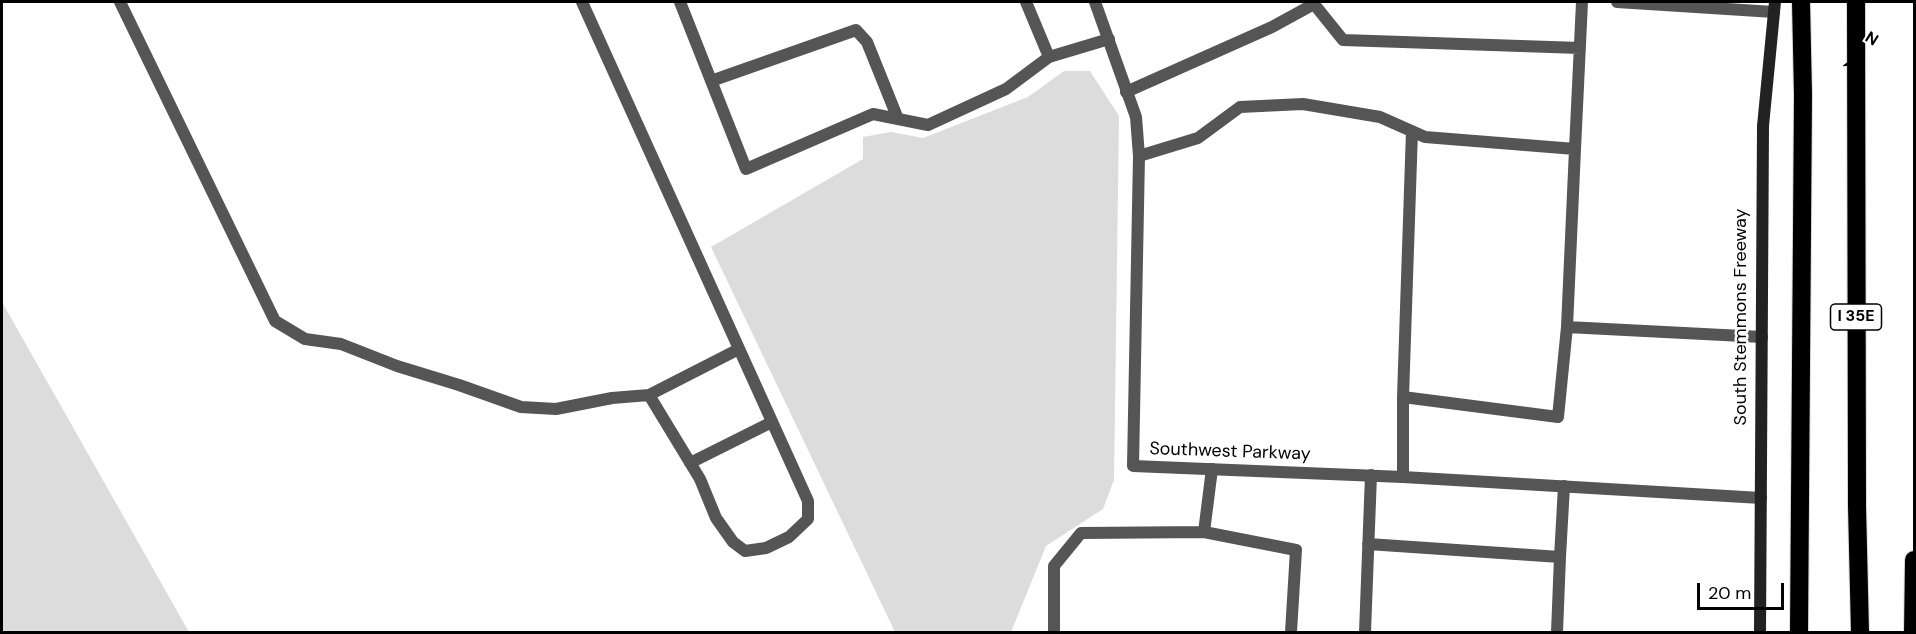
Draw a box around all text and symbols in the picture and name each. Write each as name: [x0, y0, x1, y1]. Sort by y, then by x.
north arrow: [1832, 24, 1892, 84]
text: N: [1861, 26, 1882, 50]
street label: South Stemmons Freeway: [1730, 209, 1752, 425]
road number: I 35E: [1830, 304, 1882, 330]
street label: Southwest Parkway: [1149, 438, 1311, 466]
scale bar: [1700, 571, 1787, 609]
text: 20 m: [1708, 581, 1751, 605]

